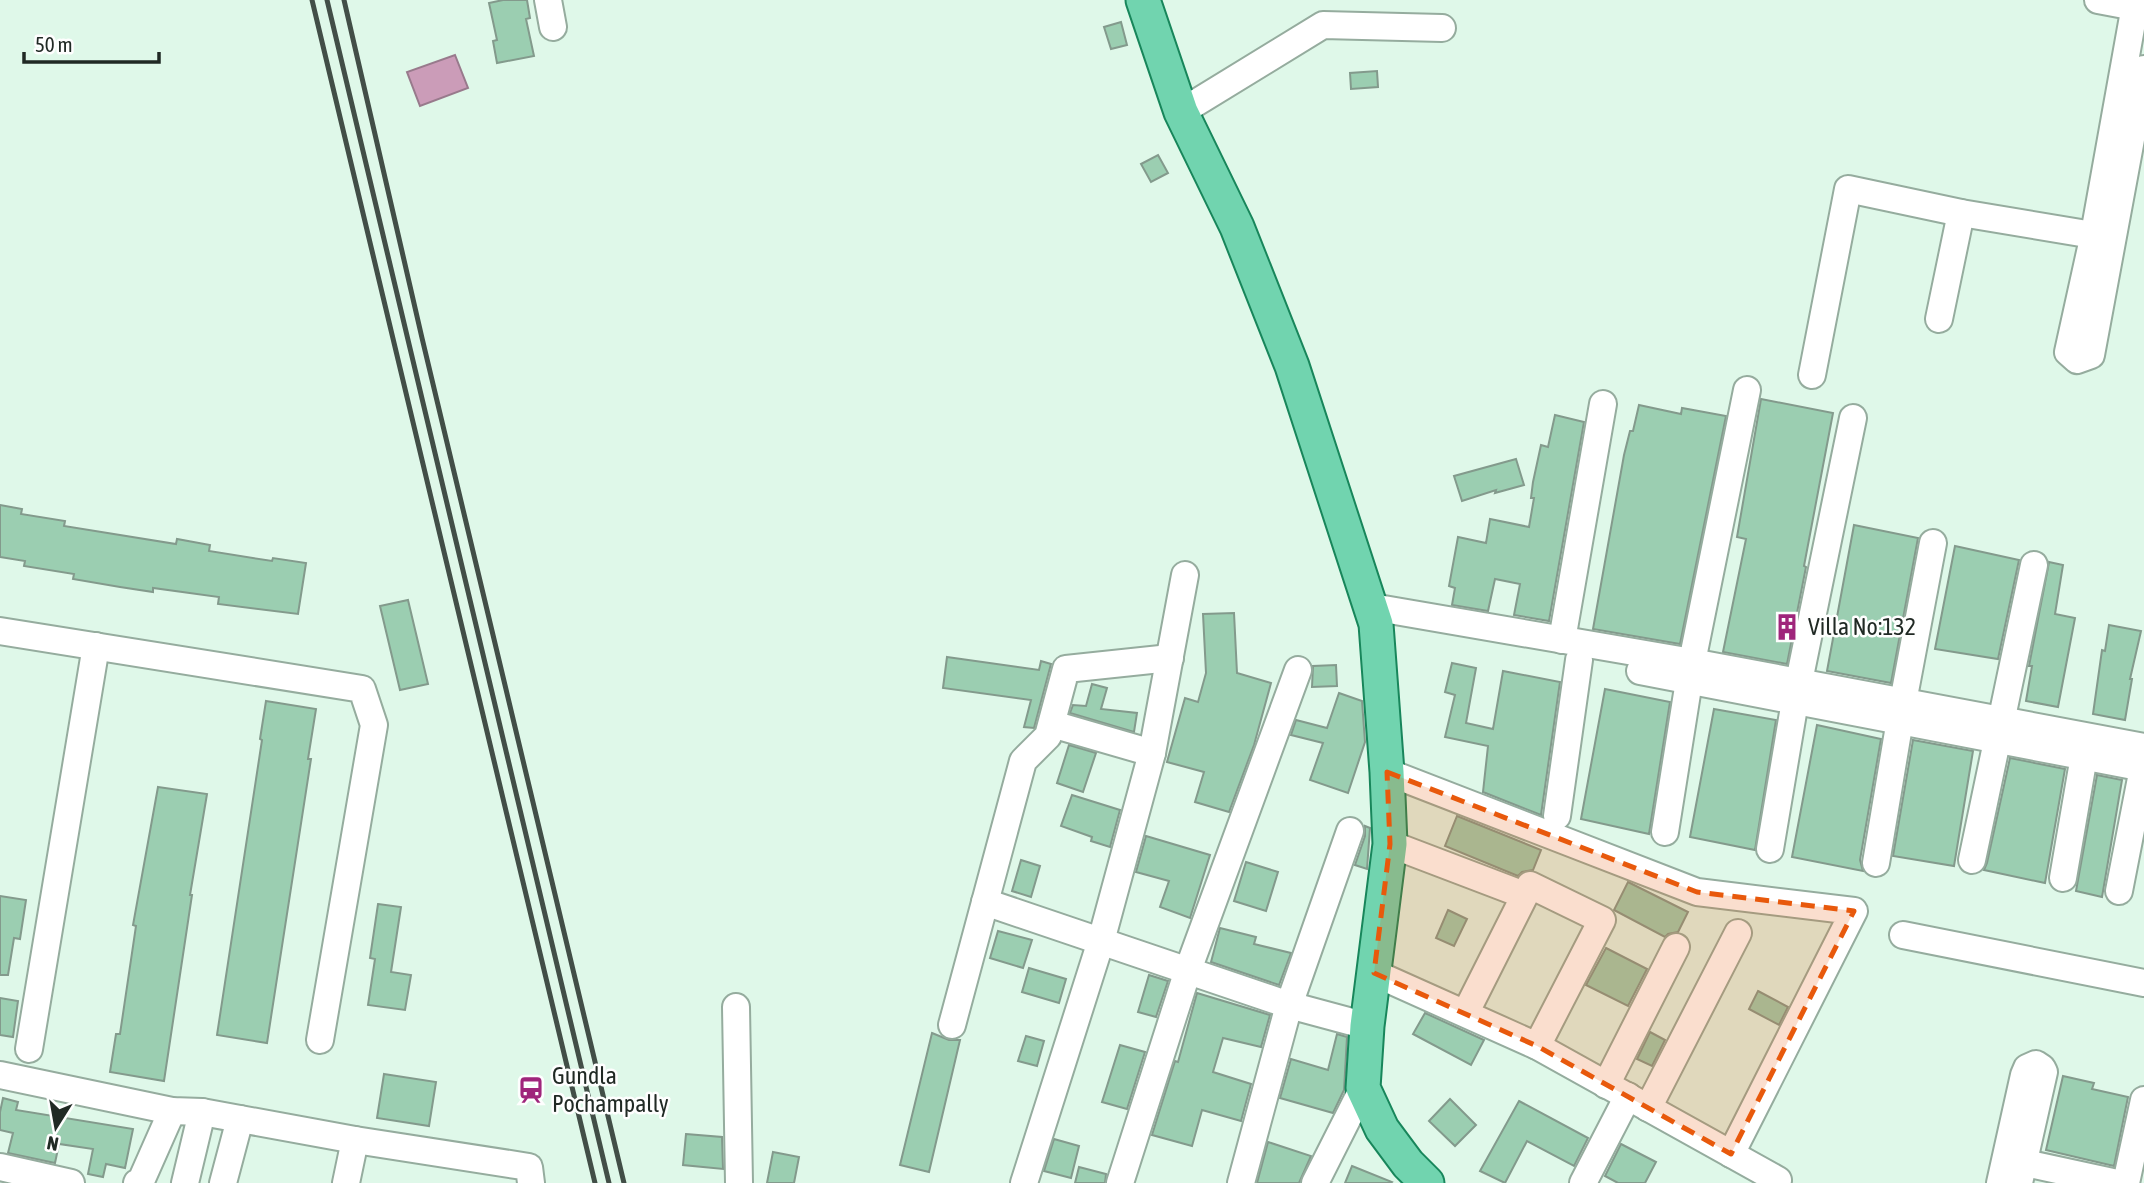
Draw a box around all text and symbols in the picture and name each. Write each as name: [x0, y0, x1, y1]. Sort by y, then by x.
scale bar: [24, 21, 159, 65]
text: 50 m: [35, 32, 73, 56]
building icon: Villa No:132: [1772, 612, 1802, 642]
place label: Villa No:132: [1808, 613, 1916, 640]
place label: Gundla Pochampally: [552, 1062, 669, 1117]
station icon: Gundla Pochampally: [516, 1075, 546, 1105]
north arrow: [21, 1092, 91, 1162]
text: N: [45, 1132, 60, 1156]

